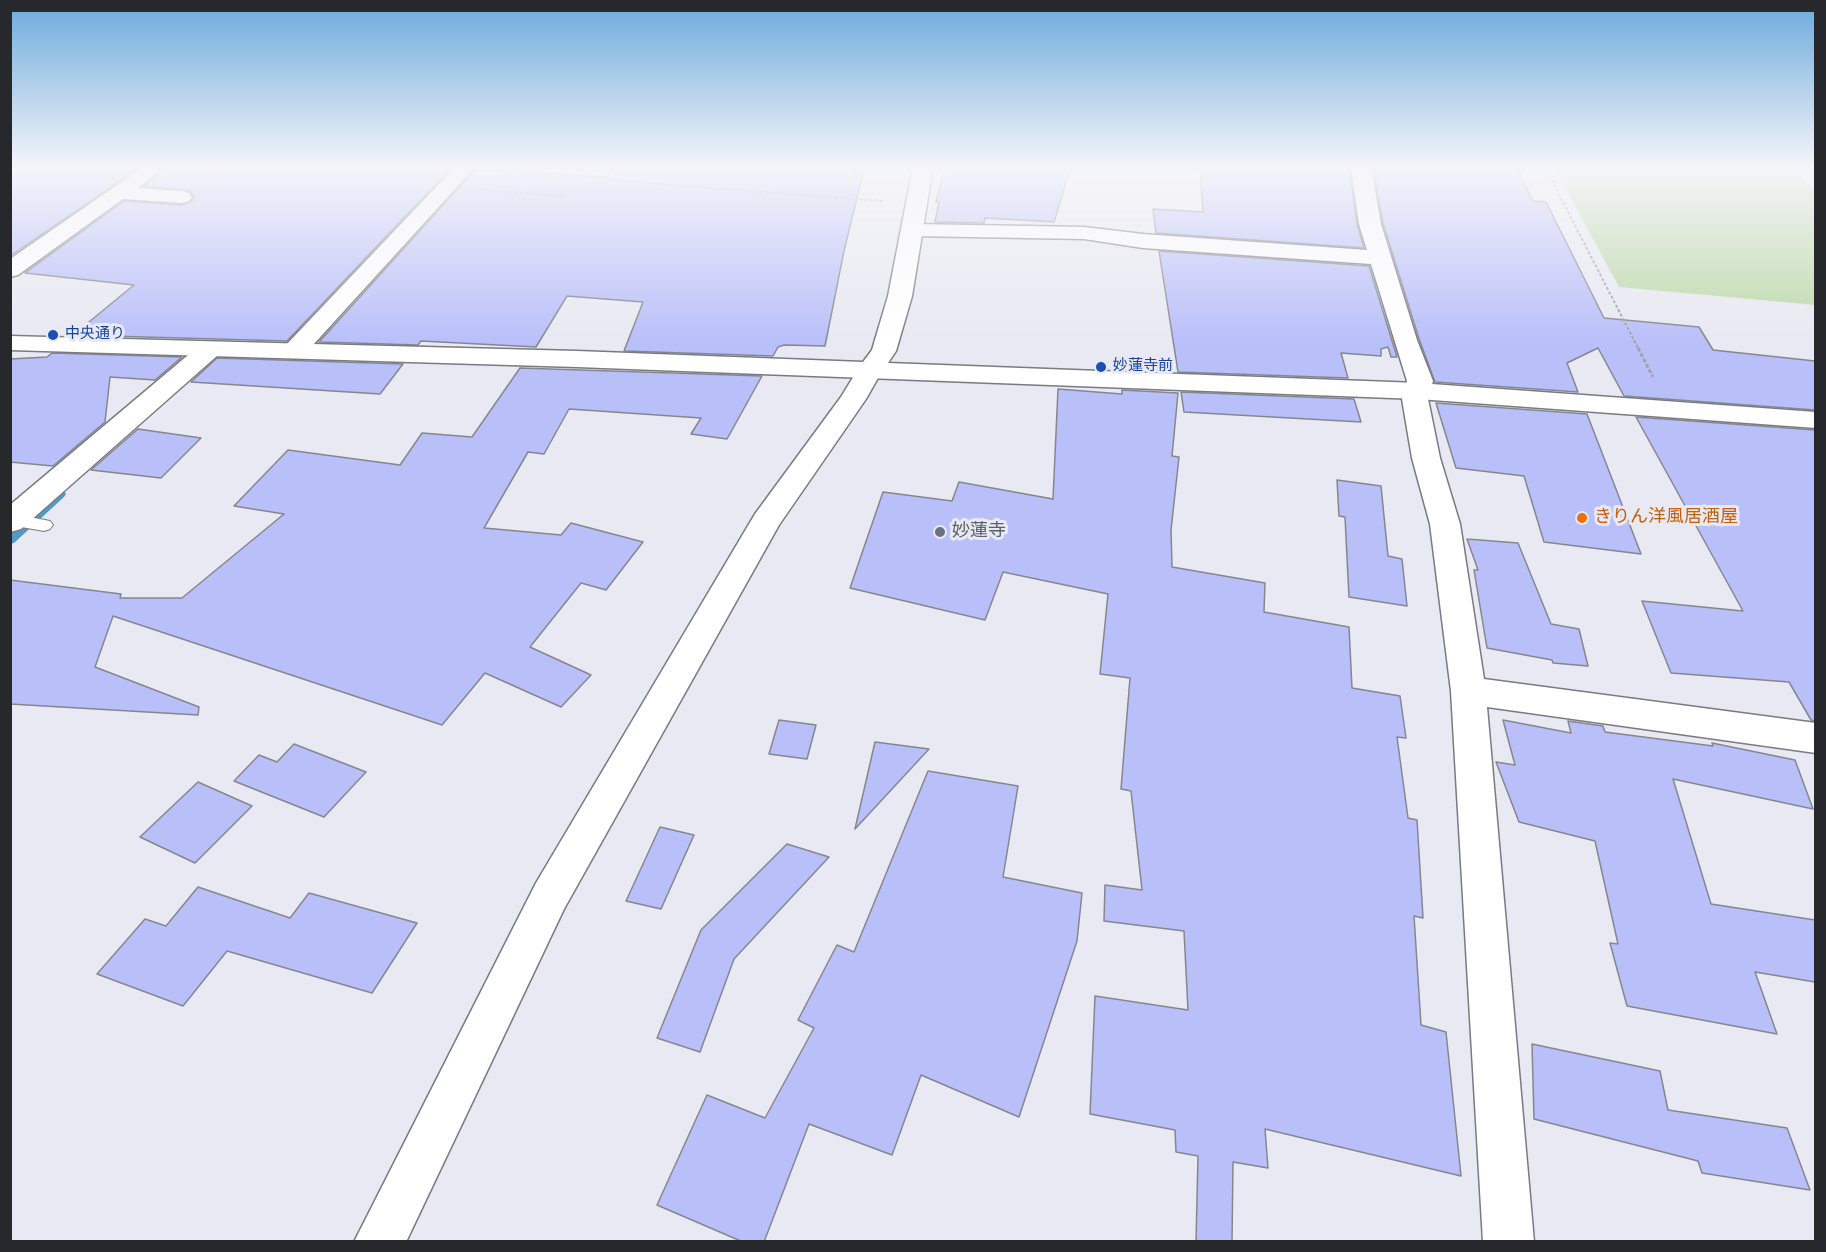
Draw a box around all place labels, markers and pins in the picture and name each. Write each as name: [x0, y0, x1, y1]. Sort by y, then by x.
place label: 中央通り: [65, 326, 125, 344]
marker: 中央通り: [46, 328, 60, 342]
place label: 妙蓮寺前: [1113, 358, 1173, 376]
marker: 妙蓮寺前: [1094, 360, 1108, 374]
place label: きりん洋風居酒屋: [1594, 507, 1738, 529]
marker: きりん洋風居酒屋: [1575, 511, 1589, 525]
place label: 妙蓮寺: [952, 521, 1006, 543]
marker: 妙蓮寺: [933, 525, 947, 539]

